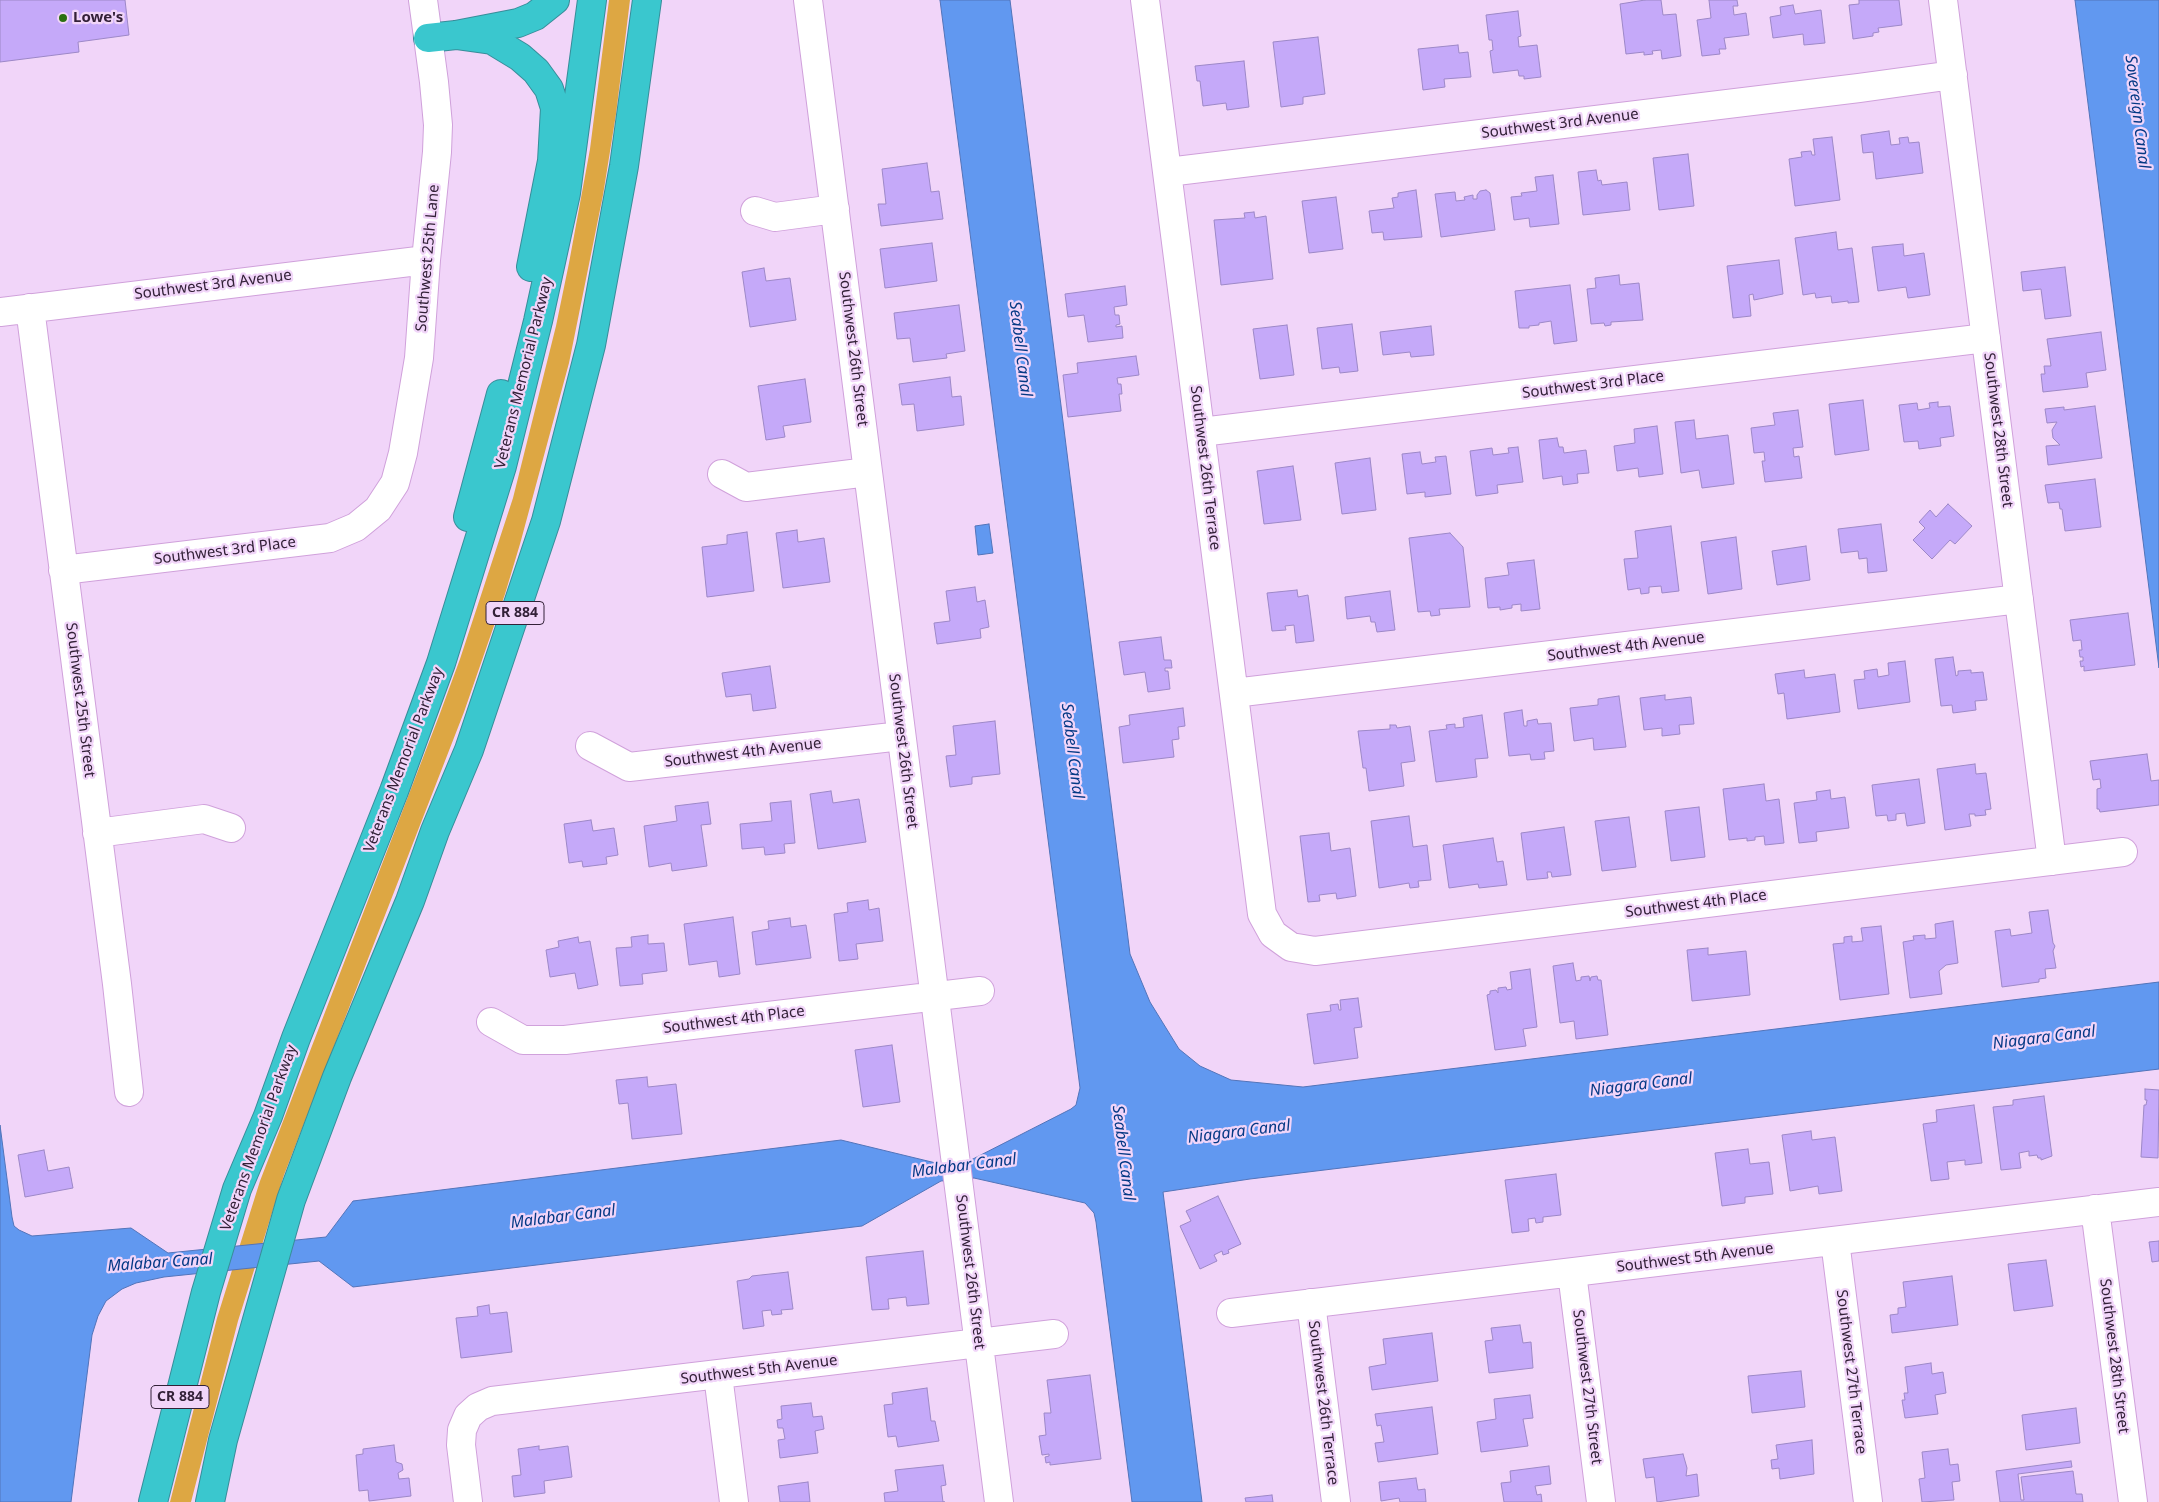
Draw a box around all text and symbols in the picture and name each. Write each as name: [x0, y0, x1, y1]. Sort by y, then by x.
place label: Lowe's: [73, 9, 123, 27]
marker: Lowe's: [57, 12, 69, 24]
water label: Sovereign Canal: [2121, 54, 2153, 170]
street label: Southwest 3rd Avenue: [1480, 105, 1640, 143]
street label: Southwest 25th Lane: [413, 184, 443, 332]
street label: Southwest 3rd Avenue: [133, 266, 293, 304]
street label: Southwest 26th Street: [835, 271, 871, 427]
street label: Veterans Memorial Parkway: [491, 275, 557, 471]
water label: Seabell Canal: [1005, 300, 1035, 398]
street label: Southwest 28th Street: [1980, 352, 2016, 508]
street label: Southwest 3rd Place: [1521, 367, 1665, 403]
street label: Southwest 26th Terrace: [1186, 385, 1224, 551]
street label: Southwest 3rd Place: [153, 533, 297, 569]
road number: CR 884: [486, 602, 544, 624]
street label: Southwest 25th Street: [62, 622, 98, 778]
street label: Southwest 4th Avenue: [1547, 628, 1705, 666]
street label: Veterans Memorial Parkway: [360, 665, 448, 855]
street label: Southwest 26th Street: [885, 673, 921, 829]
water label: Seabell Canal: [1057, 702, 1087, 800]
street label: Southwest 4th Avenue: [664, 734, 822, 772]
street label: Southwest 4th Place: [1624, 886, 1768, 922]
street label: Southwest 4th Place: [662, 1002, 806, 1038]
water label: Niagara Canal: [1992, 1022, 2096, 1054]
street label: Veterans Memorial Parkway: [217, 1043, 301, 1233]
water label: Niagara Canal: [1589, 1069, 1693, 1101]
water label: Seabell Canal: [1108, 1104, 1138, 1202]
water label: Niagara Canal: [1187, 1116, 1291, 1148]
water label: Malabar Canal: [910, 1150, 1018, 1182]
street label: Southwest 26th Street: [952, 1194, 988, 1350]
water label: Malabar Canal: [509, 1201, 617, 1233]
street label: Southwest 5th Avenue: [1616, 1239, 1774, 1277]
water label: Malabar Canal: [107, 1250, 213, 1276]
street label: Southwest 28th Street: [2096, 1278, 2132, 1434]
street label: Southwest 27th Terrace: [1832, 1289, 1870, 1455]
street label: Southwest 27th Street: [1569, 1309, 1605, 1465]
street label: Southwest 26th Terrace: [1304, 1320, 1342, 1486]
street label: Southwest 5th Avenue: [680, 1351, 838, 1389]
road number: CR 884: [151, 1385, 209, 1408]

